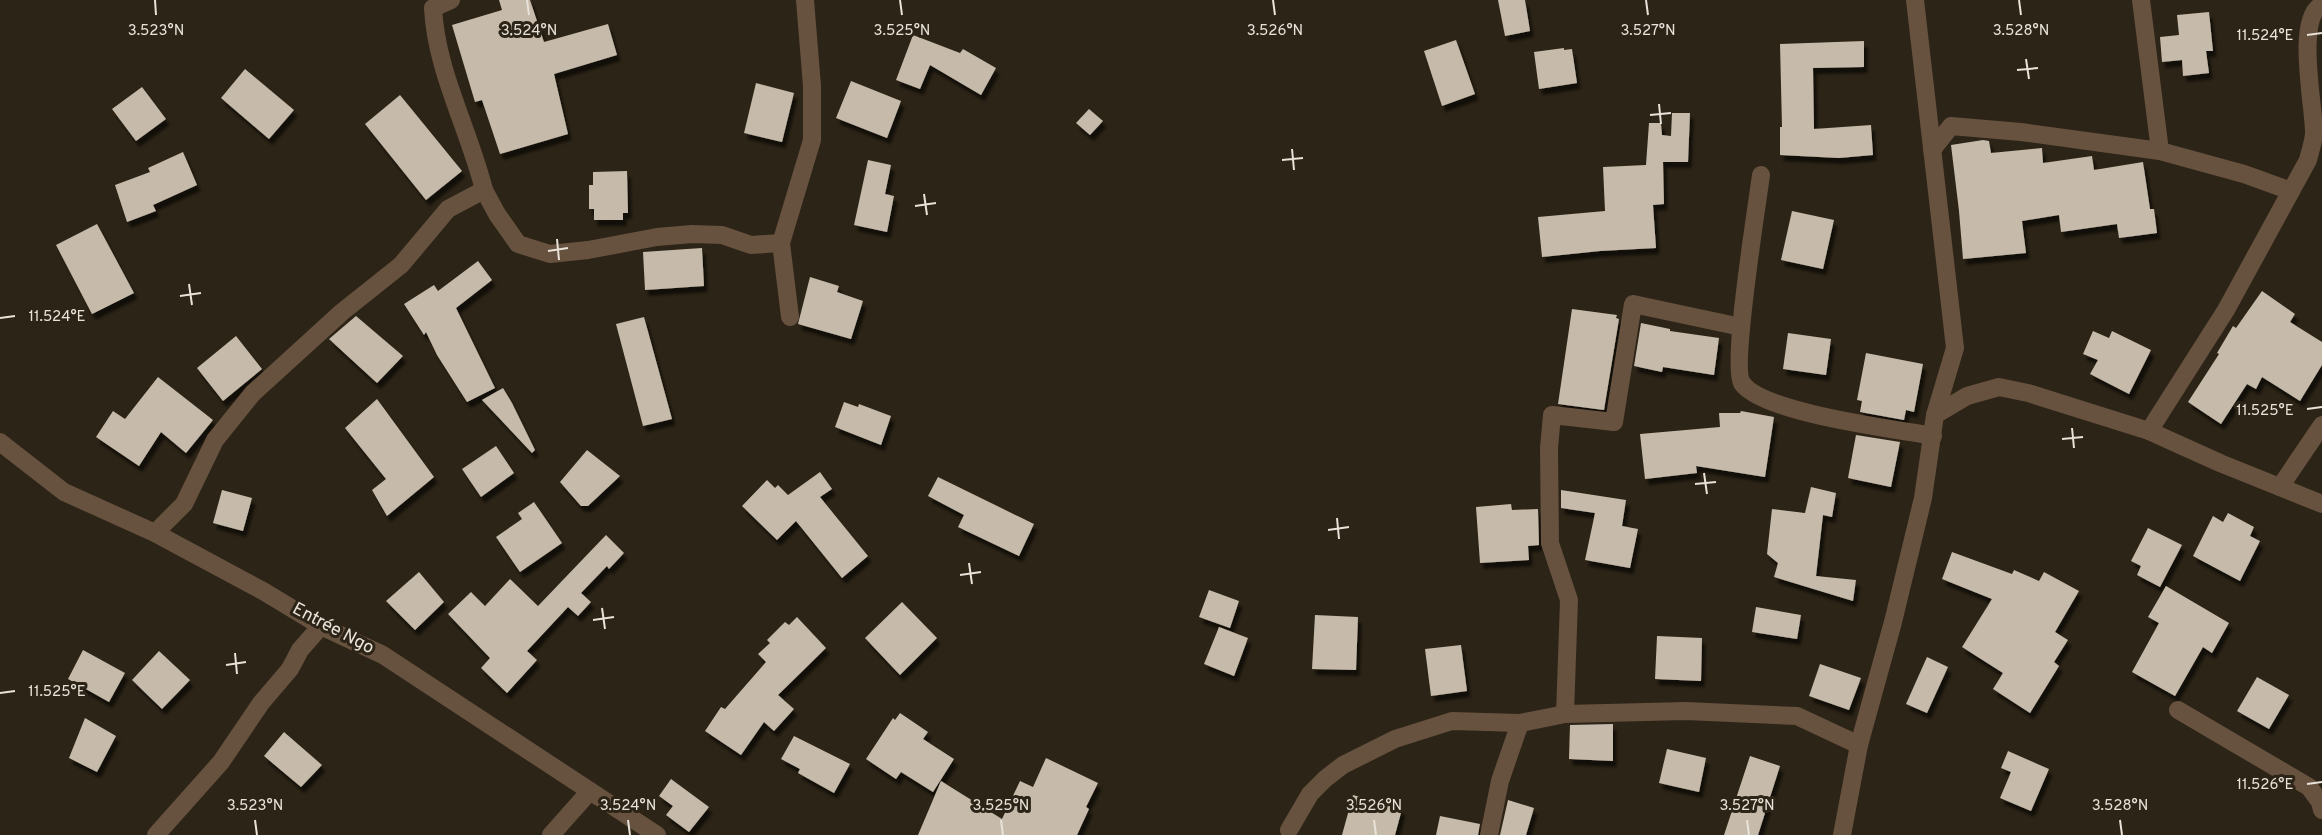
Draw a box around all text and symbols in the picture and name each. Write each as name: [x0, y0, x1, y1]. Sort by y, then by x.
text: 3.523°N: [128, 22, 184, 41]
text: 3.524°N: [501, 22, 557, 41]
text: 3.525°N: [874, 22, 930, 41]
text: 3.526°N: [1247, 22, 1303, 41]
text: 3.527°N: [1620, 22, 1676, 41]
text: 3.528°N: [1993, 22, 2049, 41]
text: 11.524°E: [2236, 27, 2294, 46]
text: 11.524°E: [28, 308, 86, 327]
text: 11.525°E: [2236, 402, 2294, 421]
street label: Entrée Ngo: [288, 598, 378, 660]
text: 11.525°E: [28, 683, 86, 702]
text: 11.526°E: [2237, 776, 2293, 795]
text: 3.523°N: [227, 797, 283, 816]
text: 3.524°N: [600, 797, 656, 816]
text: 3.525°N: [973, 797, 1029, 816]
text: 3.526°N: [1346, 797, 1402, 816]
text: 3.527°N: [1719, 797, 1775, 816]
text: 3.528°N: [2092, 797, 2148, 816]

